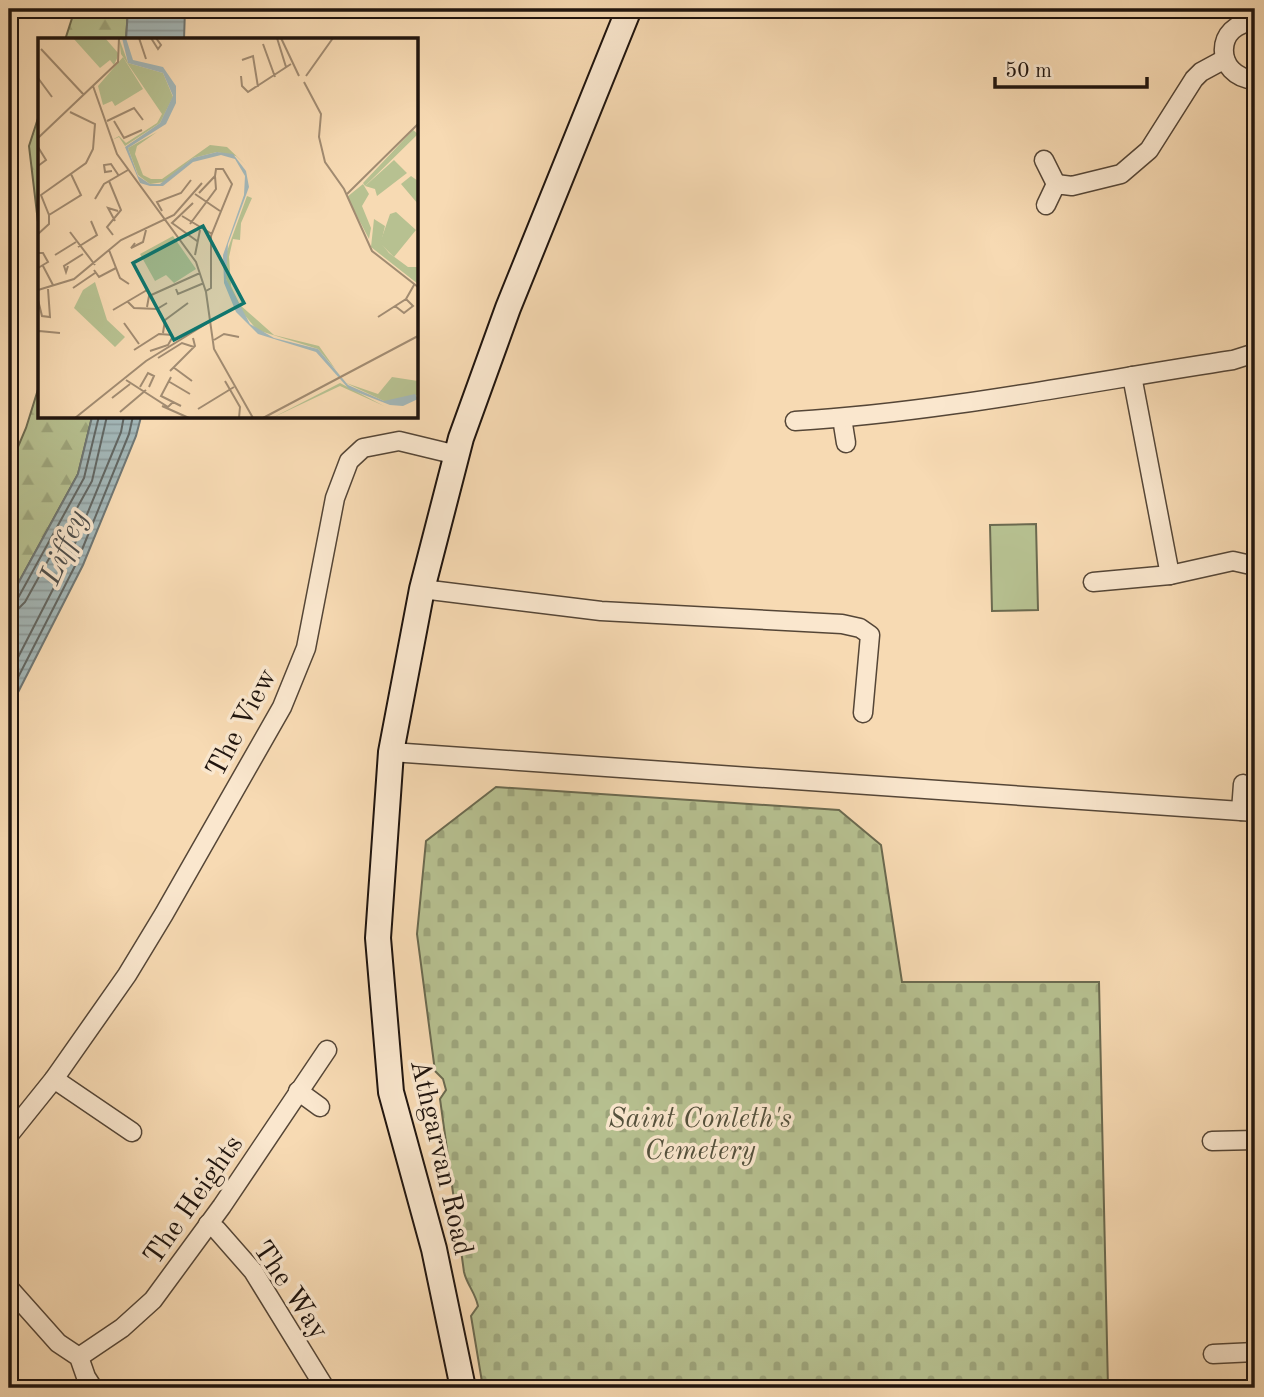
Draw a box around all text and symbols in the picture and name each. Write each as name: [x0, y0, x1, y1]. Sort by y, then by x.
inset map: [38, 38, 418, 418]
scale bar: [995, 46, 1147, 90]
text: 50 m: [1005, 61, 1052, 82]
water label: Liffey: [36, 506, 94, 590]
street label: The View: [202, 664, 283, 782]
street label: Athgarvan Road: [404, 1057, 476, 1258]
park label: Saint Conleth's Cemetery: [608, 1106, 792, 1166]
street label: The Heights: [140, 1131, 249, 1271]
street label: The Way: [247, 1236, 332, 1345]

